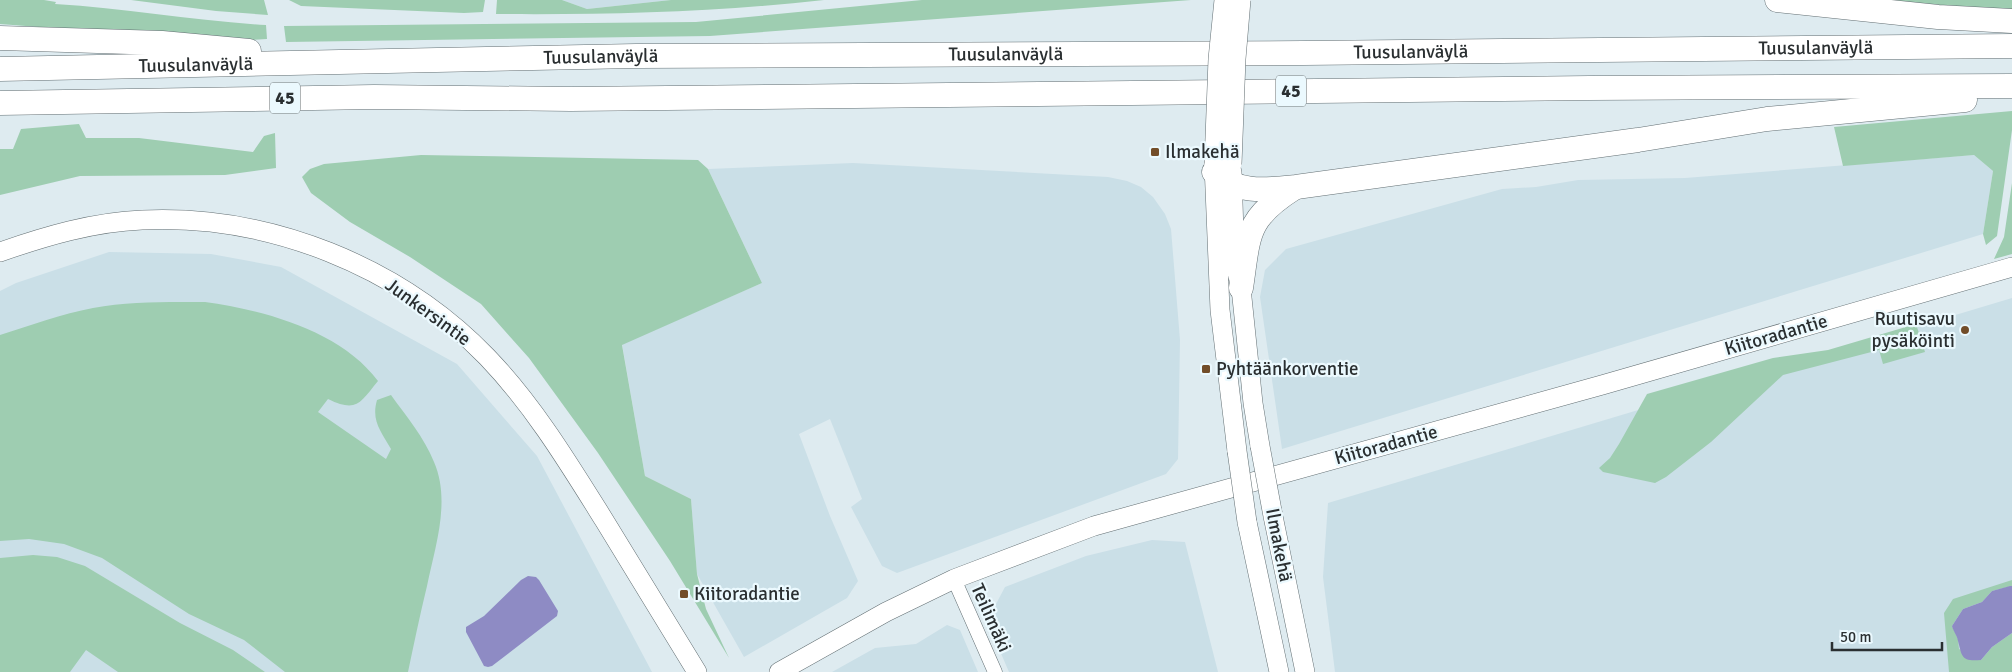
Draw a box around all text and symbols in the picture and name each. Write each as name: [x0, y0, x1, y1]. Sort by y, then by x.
street label: Tuusulanväylä: [1758, 35, 1873, 61]
street label: Tuusulanväylä: [1353, 39, 1468, 65]
street label: Tuusulanväylä: [948, 42, 1063, 67]
street label: Tuusulanväylä: [543, 44, 658, 70]
street label: Tuusulanväylä: [138, 52, 254, 78]
road number: 45: [1276, 76, 1306, 106]
road number: 45: [270, 82, 300, 114]
place label: Ilmakehä: [1165, 140, 1240, 164]
marker: Ilmakehä: [1149, 146, 1161, 158]
street label: Junkersintie: [380, 273, 476, 351]
place label: Ruutisavu pysäköinti: [1872, 307, 1955, 353]
street label: Kiitoradantie: [1722, 309, 1830, 361]
marker: Ruutisavu pysäköinti: [1959, 324, 1971, 336]
place label: Pyhtäänkorventie: [1216, 357, 1359, 381]
marker: Pyhtäänkorventie: [1200, 363, 1212, 375]
street label: Kiitoradantie: [1332, 420, 1440, 470]
street label: Ilmakehä: [1260, 506, 1298, 584]
street label: Teilimäki: [965, 580, 1017, 656]
place label: Kiitoradantie: [694, 582, 800, 606]
marker: Kiitoradantie: [678, 588, 690, 600]
scale bar: [1832, 620, 1942, 652]
text: 50 m: [1840, 628, 1871, 646]

